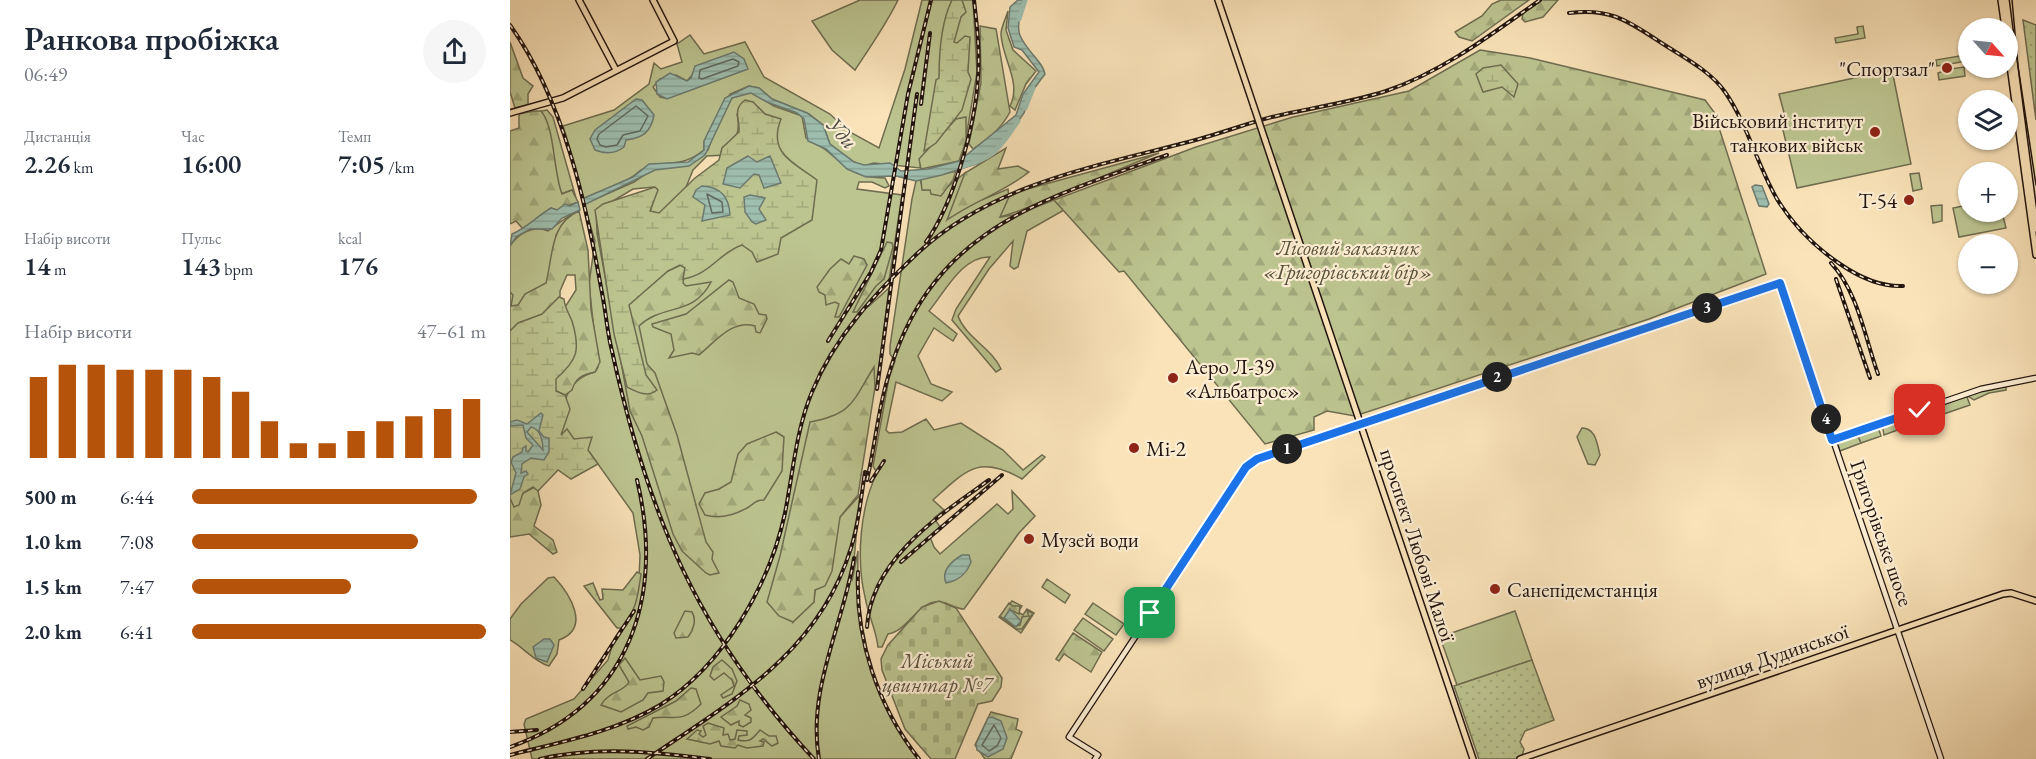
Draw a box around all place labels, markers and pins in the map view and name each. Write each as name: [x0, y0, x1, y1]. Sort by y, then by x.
place label: "Спортзал": [1839, 55, 1935, 82]
marker: "Спортзал": [1940, 61, 1954, 75]
place label: Військовий інститут танкових військ: [1692, 107, 1863, 158]
marker: Військовий інститут танкових військ: [1868, 125, 1882, 139]
place label: Т-54: [1858, 187, 1898, 214]
marker: Т-54: [1902, 193, 1916, 207]
pin: 3: [1692, 293, 1722, 323]
place label: Аеро Л-39 «Альбатрос»: [1184, 353, 1299, 404]
pin: 2: [1482, 362, 1512, 392]
marker: Аеро Л-39 «Альбатрос»: [1166, 371, 1180, 385]
pin: [1894, 384, 1945, 435]
pin: 4: [1811, 404, 1841, 434]
pin: 1: [1272, 434, 1302, 464]
place label: Мі-2: [1146, 435, 1186, 462]
marker: Мі-2: [1127, 441, 1141, 455]
place label: Музей води: [1041, 526, 1139, 553]
marker: Музей води: [1022, 532, 1036, 546]
place label: Санепідемстанція: [1507, 576, 1658, 603]
marker: Санепідемстанція: [1488, 582, 1502, 596]
pin: [1124, 587, 1175, 638]

